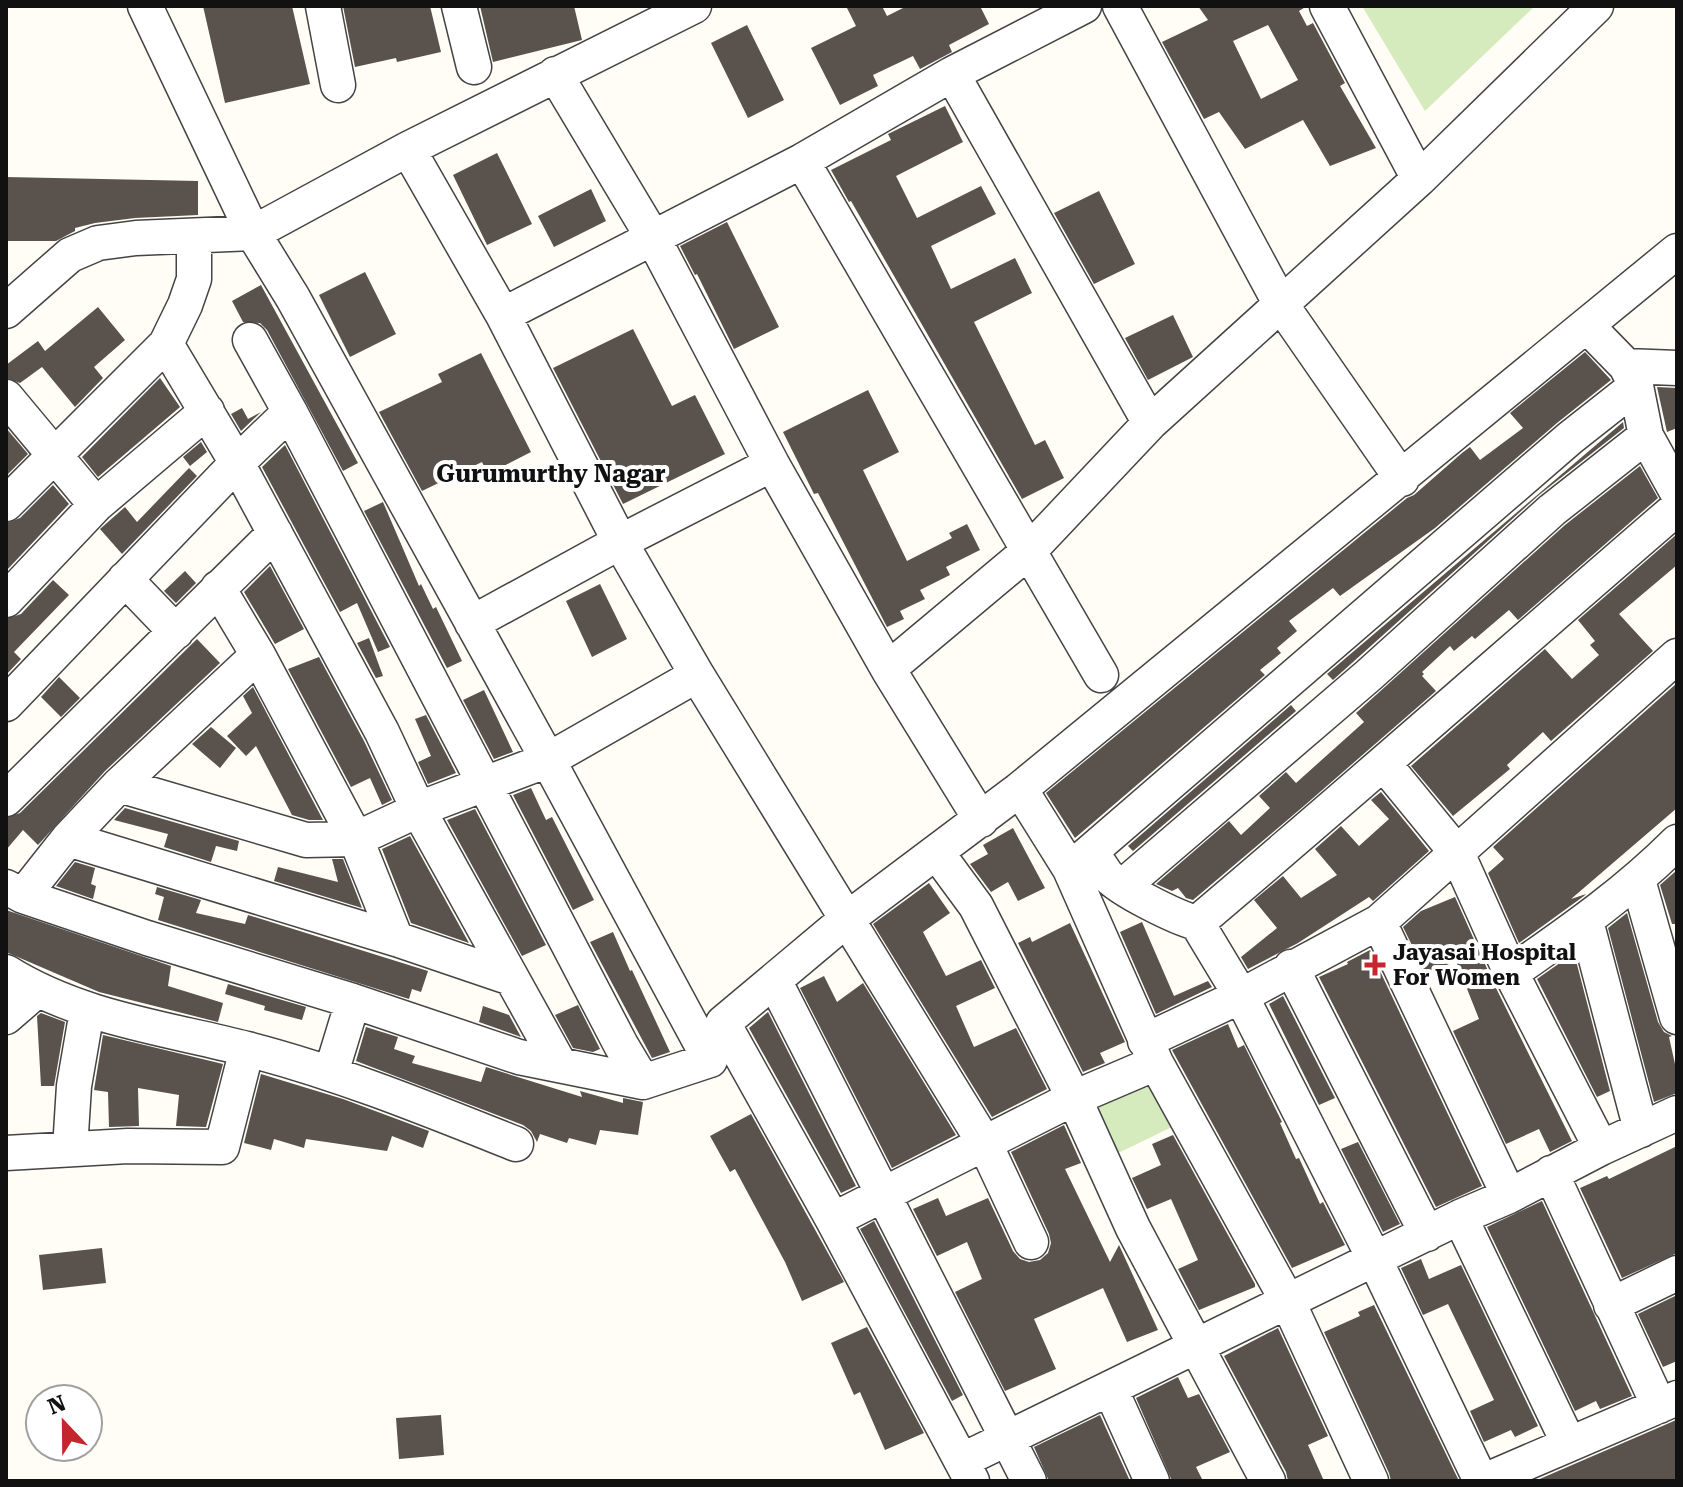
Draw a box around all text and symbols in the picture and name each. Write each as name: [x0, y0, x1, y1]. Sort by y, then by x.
district label: Gurumurthy Nagar: [436, 460, 666, 488]
place label: Jayasai Hospital For Women: [1393, 940, 1576, 990]
marker: Jayasai Hospital For Women: [1364, 954, 1386, 976]
north arrow: [24, 1383, 104, 1463]
text: N: [44, 1390, 69, 1420]

